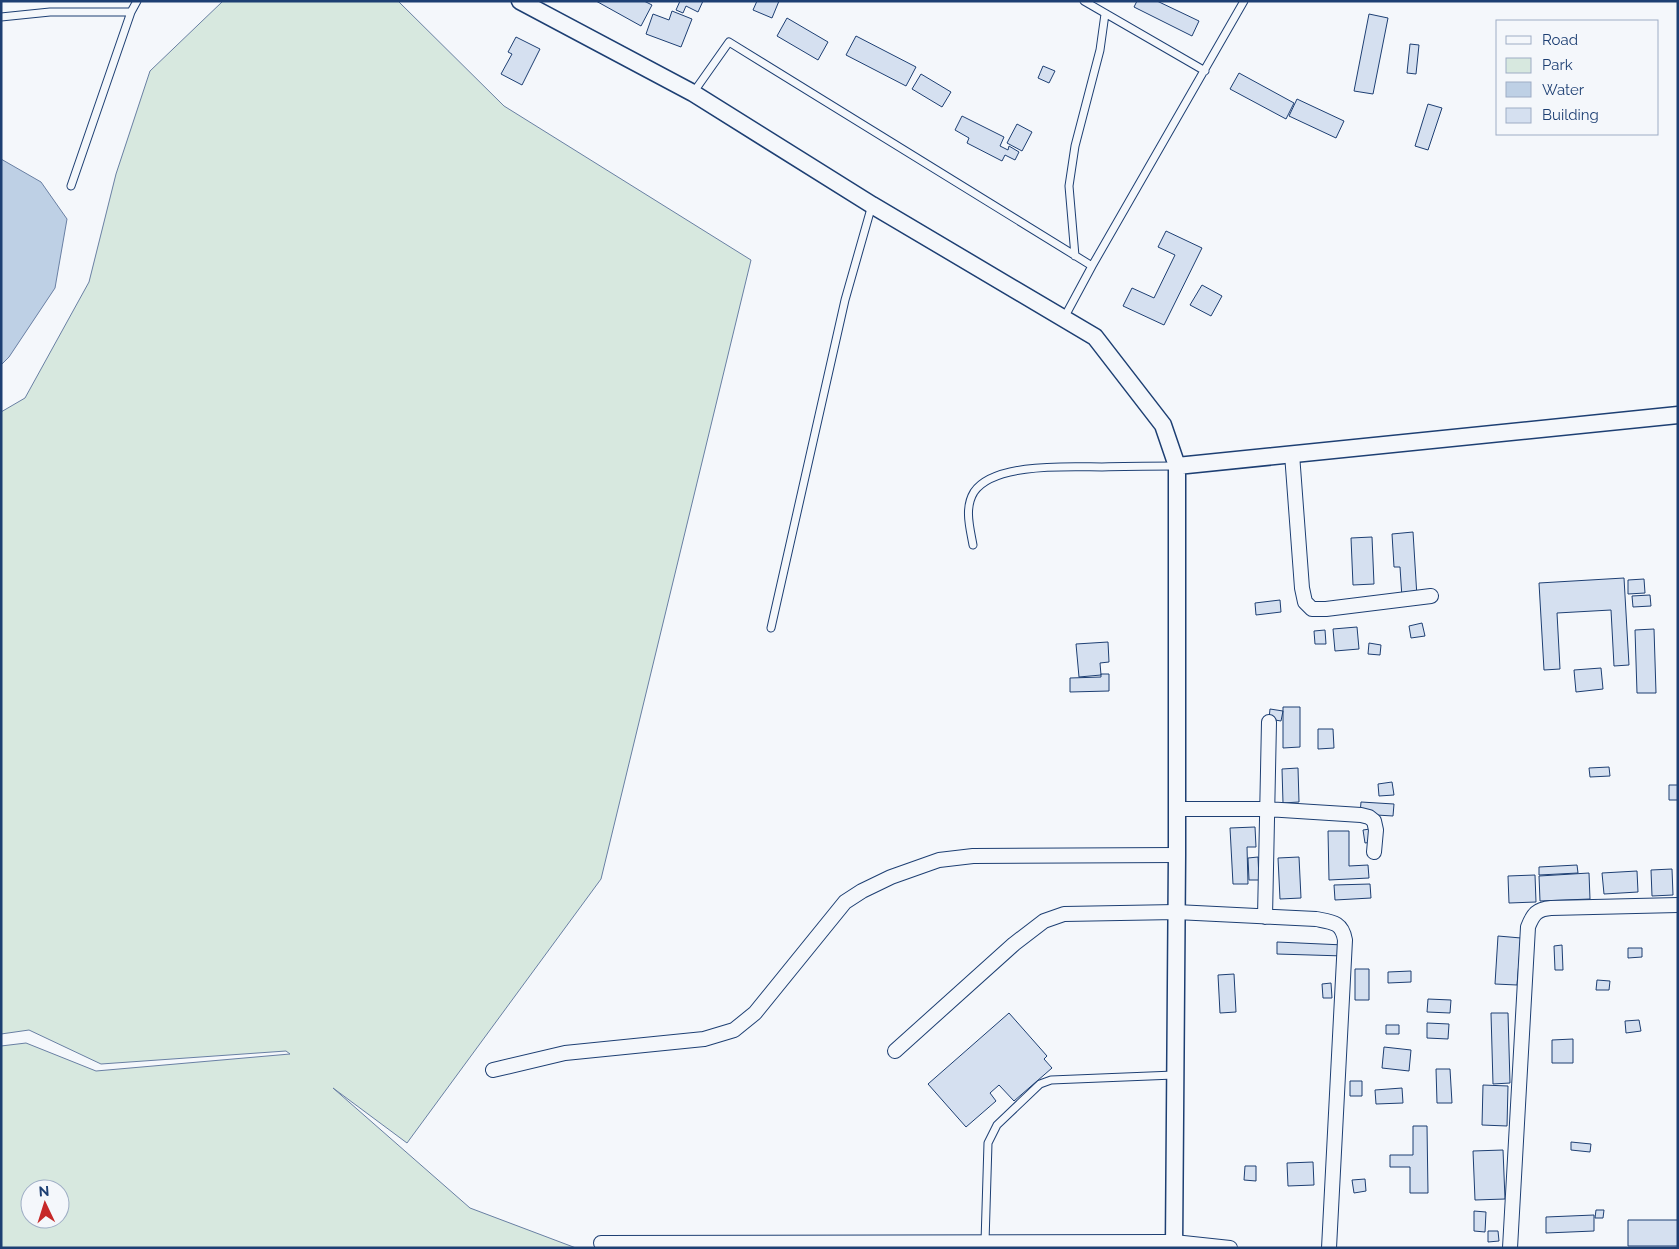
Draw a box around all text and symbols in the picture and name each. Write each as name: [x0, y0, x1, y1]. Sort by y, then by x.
legend: [1496, 20, 1659, 135]
text: Road: [1542, 31, 1578, 49]
text: Park: [1542, 56, 1573, 74]
text: Water: [1542, 81, 1585, 99]
text: Building: [1542, 106, 1599, 124]
north arrow: [20, 1179, 70, 1229]
text: N: [38, 1183, 50, 1199]

